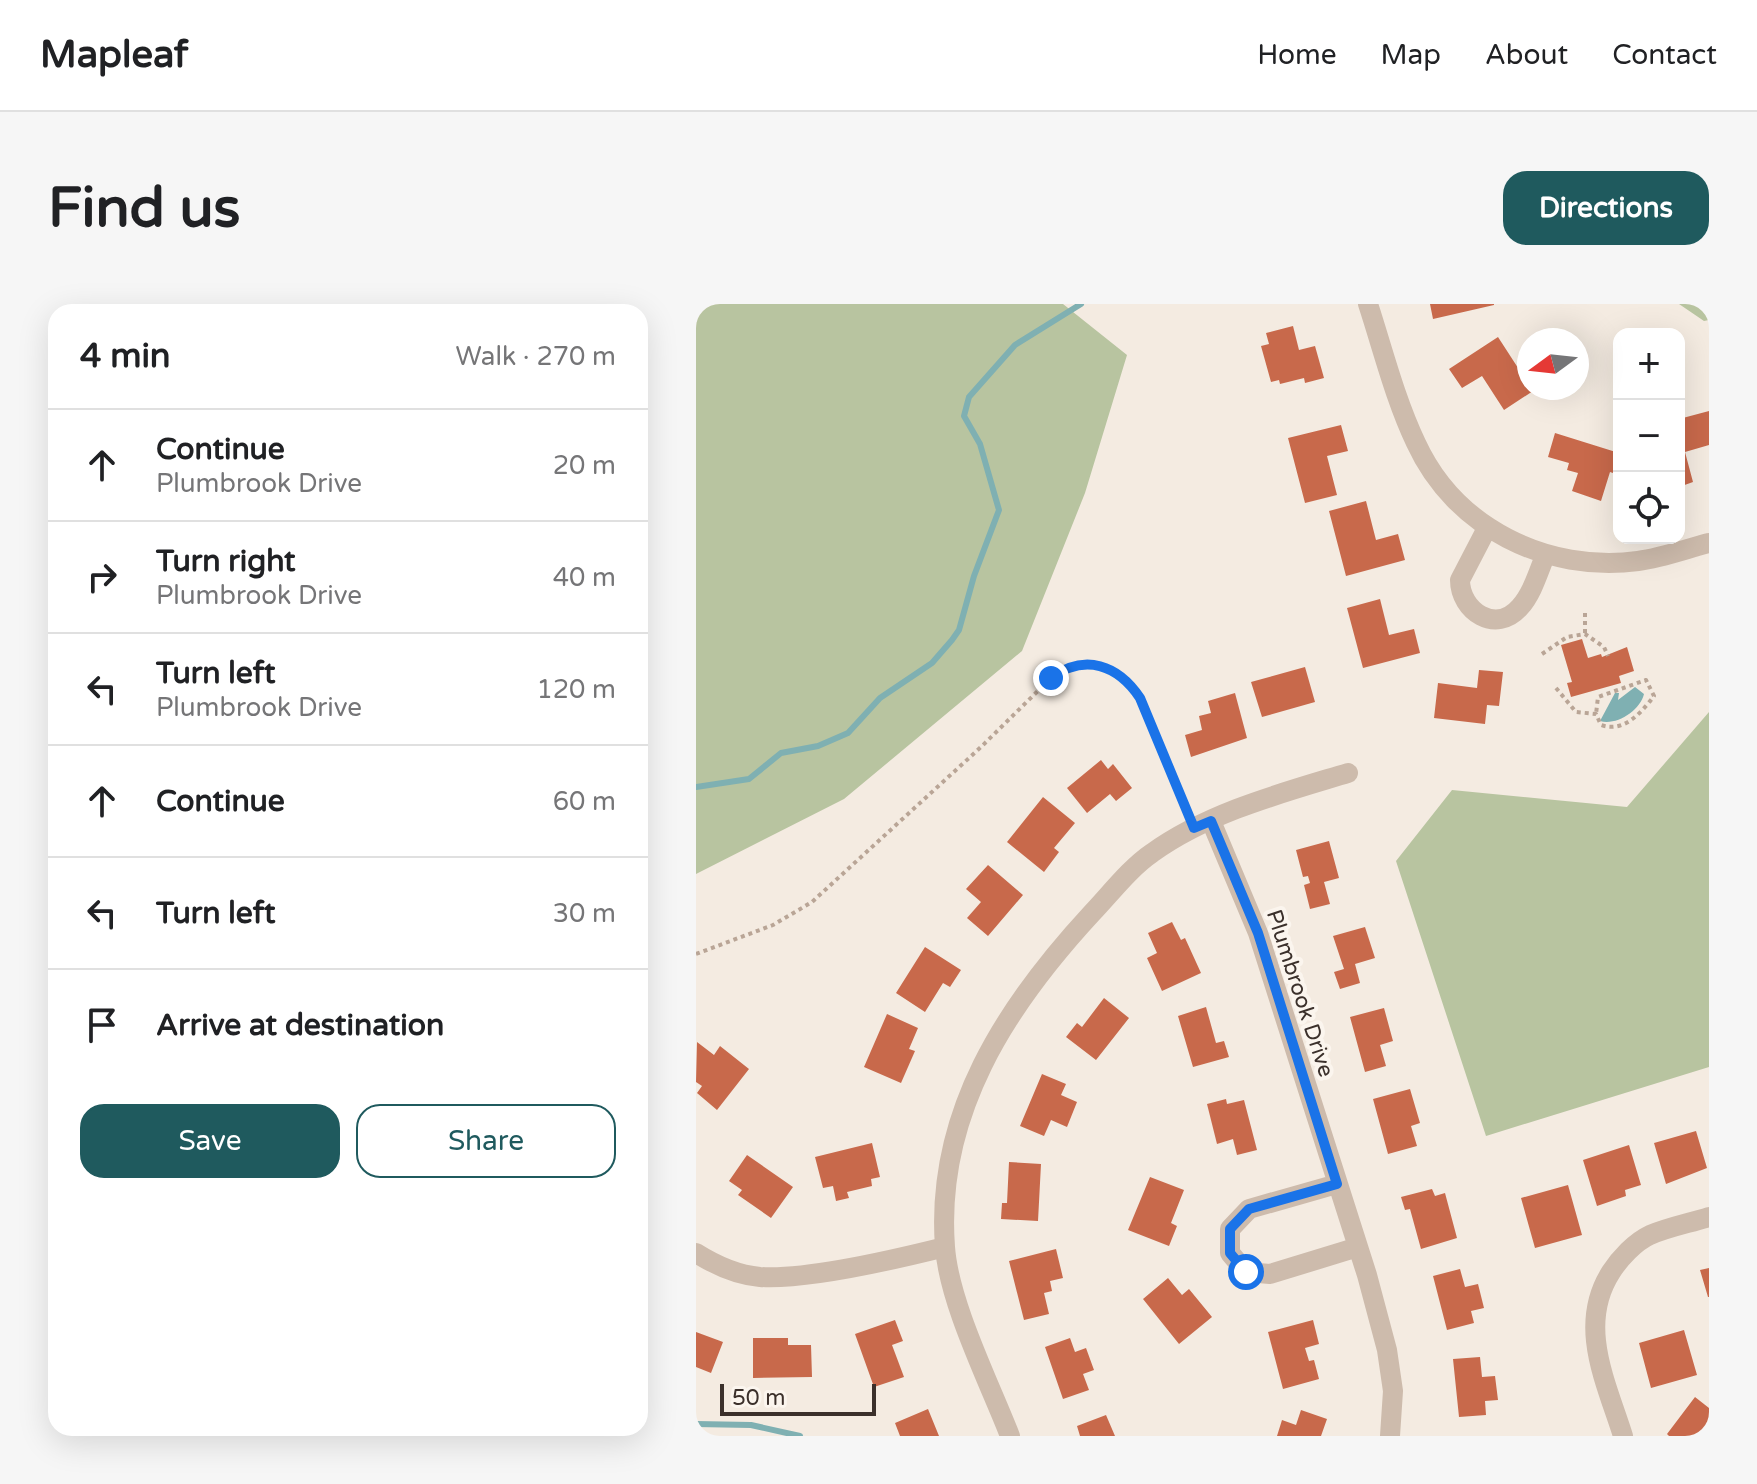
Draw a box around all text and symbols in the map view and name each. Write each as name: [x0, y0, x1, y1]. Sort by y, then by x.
text: Mapleaf: [40, 32, 188, 78]
text: Home: [1257, 38, 1337, 72]
text: Map: [1381, 38, 1441, 72]
text: About: [1485, 38, 1568, 72]
text: Contact: [1612, 38, 1717, 72]
button: Directions: [1503, 171, 1709, 245]
text: Find us: [48, 175, 240, 242]
north arrow: [1517, 328, 1589, 400]
map controls: [1613, 328, 1685, 544]
button: +: [1613, 328, 1685, 400]
text: 4 min: [80, 336, 171, 377]
text: Walk · 270 m: [456, 341, 616, 372]
button: −: [1613, 400, 1685, 472]
text: Continue: [156, 431, 285, 468]
icon: ahead: [80, 443, 124, 487]
text: 20 m: [553, 450, 616, 481]
text: Plumbrook Drive: [156, 468, 362, 499]
button: locate: [1613, 472, 1685, 544]
text: Turn right: [156, 543, 296, 580]
icon: right: [80, 555, 124, 599]
text: 40 m: [553, 562, 616, 593]
text: Plumbrook Drive: [156, 580, 362, 611]
text: Turn left: [156, 655, 275, 692]
route end: [1033, 660, 1069, 696]
icon: left: [80, 667, 124, 711]
text: 120 m: [536, 674, 616, 705]
text: Plumbrook Drive: [156, 692, 362, 723]
icon: ahead: [80, 779, 124, 823]
text: Continue: [156, 783, 285, 820]
text: 60 m: [553, 786, 616, 817]
icon: left: [80, 891, 124, 935]
text: Turn left: [156, 895, 275, 932]
text: 30 m: [553, 898, 616, 929]
street label: Plumbrook Drive: [1261, 906, 1339, 1080]
icon: arrive: [80, 1003, 124, 1047]
text: Arrive at destination: [156, 1007, 444, 1044]
button: Save: [80, 1104, 340, 1178]
button: Share: [356, 1104, 616, 1178]
route start: [1228, 1254, 1264, 1290]
scale bar: [720, 1380, 876, 1416]
text: 50 m: [732, 1385, 786, 1411]

